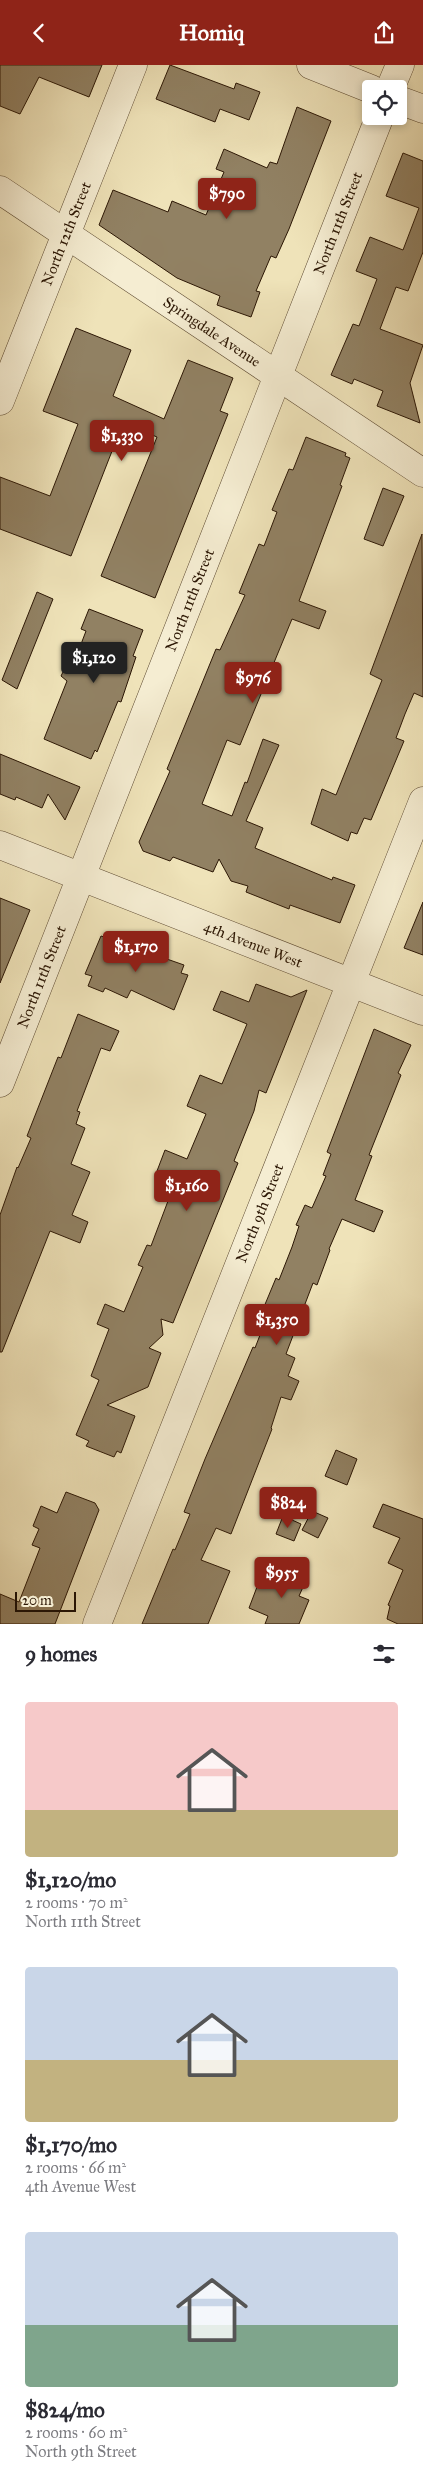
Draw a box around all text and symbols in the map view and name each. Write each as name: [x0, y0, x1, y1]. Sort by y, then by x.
icon: back: [25, 19, 53, 47]
text: Homiq: [179, 19, 244, 46]
icon: share: [370, 19, 398, 47]
map controls: [362, 80, 407, 125]
button: locate: [362, 80, 407, 125]
street label: North 11th Street: [310, 169, 366, 277]
pin: $790: [197, 177, 257, 220]
street label: North 12th Street: [38, 178, 95, 288]
text: $790: [209, 184, 245, 203]
street label: Springdale Avenue: [160, 293, 264, 371]
pin: $1,330: [81, 419, 163, 462]
text: $1,330: [101, 426, 143, 445]
street label: North 11th Street: [162, 545, 218, 654]
pin: $1,120: [53, 641, 135, 684]
text: $1,120: [72, 648, 116, 667]
pin: $976: [223, 661, 283, 704]
text: $976: [236, 668, 270, 687]
street label: 4th Avenue West: [201, 917, 306, 972]
street label: North 11th Street: [13, 922, 70, 1031]
pin: $1,170: [95, 931, 177, 973]
text: $1,170: [114, 937, 158, 956]
street label: North 9th Street: [232, 1160, 288, 1265]
pin: $1,160: [146, 1169, 228, 1212]
text: $1,160: [165, 1176, 209, 1195]
pin: $1,350: [236, 1303, 318, 1346]
text: $1,350: [255, 1310, 299, 1329]
pin: $824: [258, 1487, 318, 1529]
text: $824: [271, 1493, 305, 1512]
pin: $955: [252, 1557, 312, 1599]
text: $955: [265, 1563, 299, 1582]
scale bar: [15, 1589, 76, 1612]
text: 20 m: [22, 1592, 52, 1609]
icon: filters: [370, 1640, 398, 1668]
text: 9 homes: [25, 1641, 97, 1667]
icon: home: [167, 1735, 257, 1825]
text: $1,120/mo: [25, 1867, 116, 1893]
text: 2 rooms · 70 m²: [25, 1893, 128, 1912]
text: North 11th Street: [25, 1912, 141, 1931]
icon: home: [167, 2000, 257, 2090]
text: $1,170/mo: [25, 2132, 117, 2158]
text: 2 rooms · 66 m²: [25, 2158, 126, 2177]
text: 4th Avenue West: [25, 2177, 136, 2196]
icon: home: [167, 2265, 257, 2355]
text: $824/mo: [25, 2397, 105, 2423]
text: 2 rooms · 60 m²: [25, 2423, 127, 2442]
text: North 9th Street: [25, 2442, 137, 2461]

